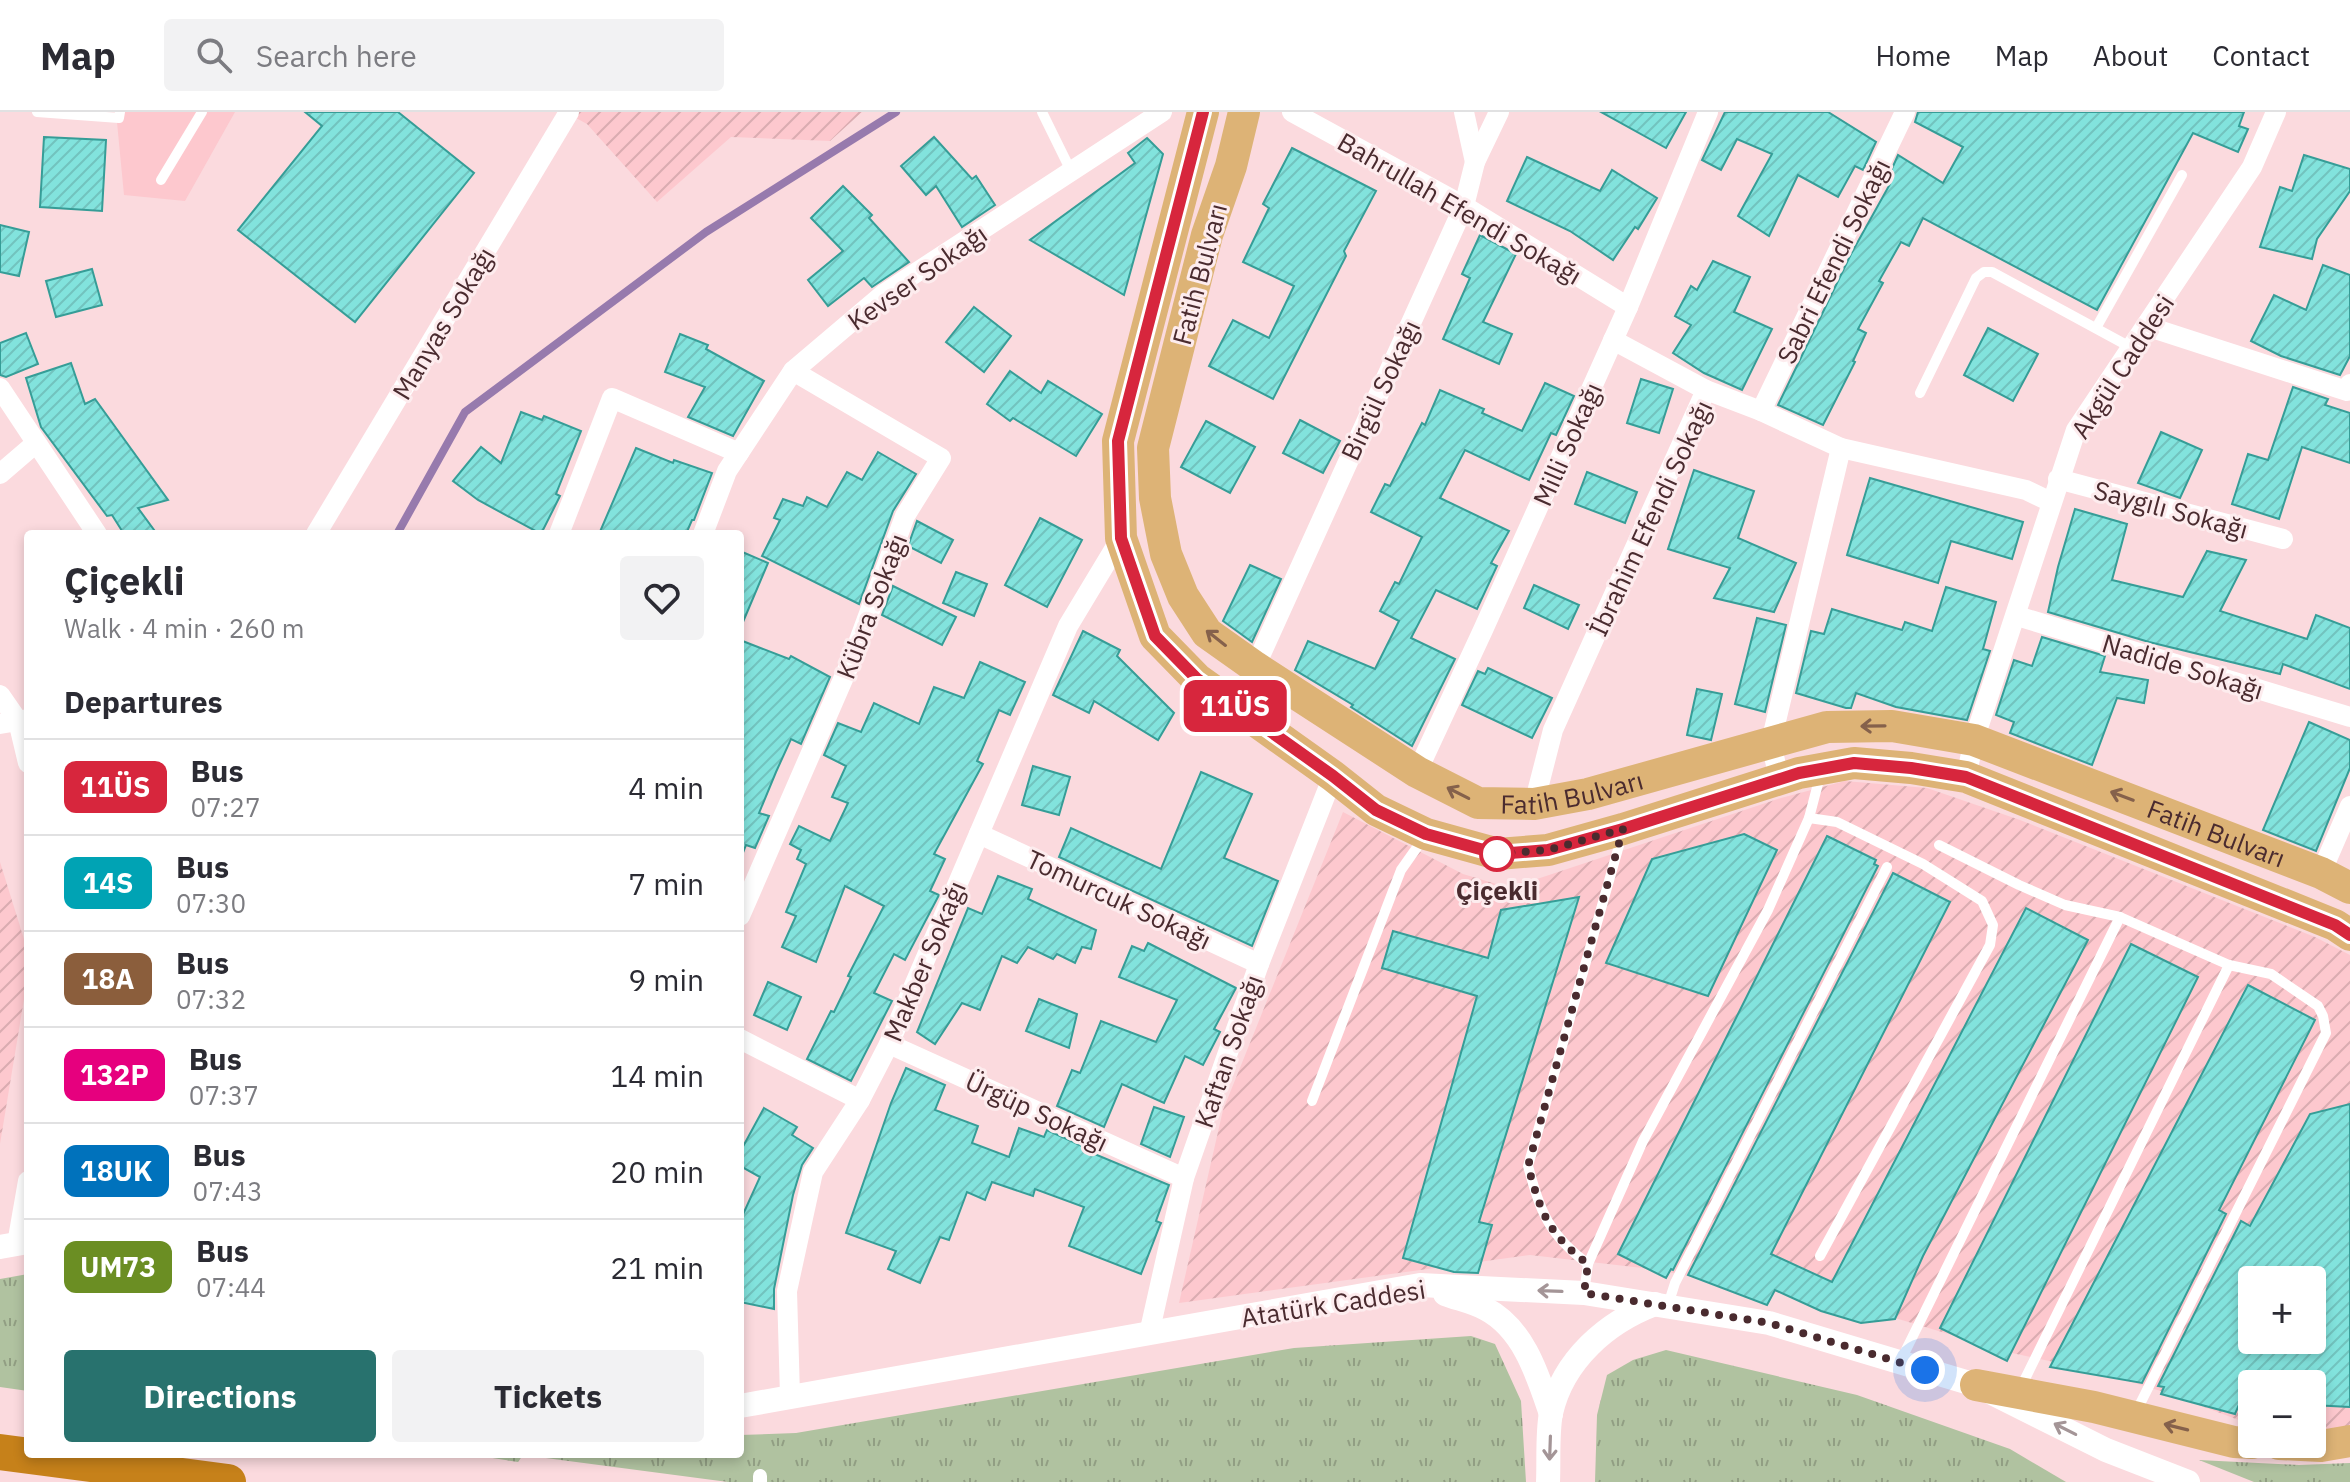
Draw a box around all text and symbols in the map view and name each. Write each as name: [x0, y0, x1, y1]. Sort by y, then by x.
search box: [164, 19, 724, 91]
text: Map: [40, 31, 116, 80]
icon: search: [192, 33, 236, 77]
text: Search here: [256, 36, 417, 75]
text: Home: [1875, 37, 1951, 74]
text: Map: [1995, 37, 2049, 74]
text: About: [2093, 37, 2168, 74]
text: Contact: [2212, 37, 2310, 74]
street label: Bahrullah Efendi Sokağı: [1332, 124, 1588, 292]
street label: Sabri Efendi Sokağı: [1769, 153, 1897, 369]
street label: Fatih Bulvarı: [1164, 200, 1234, 348]
street label: Kevser Sokağı: [841, 216, 993, 338]
street label: Manyas Sokağı: [384, 240, 502, 406]
street label: Akgül Caddesi: [2063, 287, 2181, 445]
street label: Birgül Sokağı: [1333, 314, 1427, 466]
street label: Milli Sokağı: [1525, 377, 1609, 511]
street label: İbrahim Efendi Sokağı: [1580, 395, 1720, 641]
street label: Saygılı Sokağı: [2090, 472, 2252, 546]
street label: Kübra Sokağı: [828, 529, 914, 683]
text: Çiçekli: [64, 556, 185, 605]
button: heart: [620, 556, 704, 640]
text: Walk · 4 min · 260 m: [64, 611, 304, 645]
street label: Nadide Sokağı: [2098, 625, 2268, 707]
one-way arrow: [1206, 630, 1227, 647]
line badge: 11ÜS: [1179, 680, 1291, 732]
text: Departures: [64, 682, 223, 721]
text: 11ÜS: [1200, 687, 1270, 724]
one-way arrow: [1860, 718, 1887, 734]
text: Bus: [191, 751, 244, 790]
street label: Fatih Bulvarı: [1500, 762, 1647, 821]
text: 11ÜS: [80, 768, 151, 805]
text: 4 min: [628, 768, 704, 807]
one-way arrow: [1447, 785, 1471, 800]
one-way arrow: [2110, 788, 2135, 802]
text: 07:27: [191, 790, 261, 824]
street label: Fatih Bulvarı: [2143, 791, 2290, 875]
marker: Çiçekli: [1480, 837, 1514, 871]
street label: Tomurcuk Sokağı: [1021, 841, 1217, 957]
text: Bus: [176, 847, 229, 886]
text: 14S: [82, 864, 134, 901]
text: 7 min: [628, 864, 704, 903]
place label: Çiçekli: [1456, 873, 1538, 907]
street label: Makber Sokağı: [875, 876, 973, 1046]
text: 07:30: [176, 886, 246, 920]
text: Bus: [176, 943, 229, 982]
text: 18A: [82, 960, 134, 997]
text: 9 min: [628, 960, 704, 999]
street label: Kaftan Sokağı: [1186, 970, 1270, 1132]
text: 07:32: [176, 982, 246, 1016]
text: Bus: [189, 1039, 242, 1078]
text: 132P: [80, 1056, 149, 1093]
text: 14 min: [610, 1056, 704, 1095]
street label: Ürgüp Sokağı: [960, 1063, 1114, 1159]
text: 07:37: [189, 1078, 259, 1112]
text: Bus: [193, 1135, 246, 1174]
text: 18UK: [80, 1152, 153, 1189]
text: 20 min: [610, 1152, 704, 1191]
text: 07:43: [193, 1174, 263, 1208]
text: Bus: [196, 1231, 249, 1270]
text: UM73: [80, 1248, 156, 1285]
text: 21 min: [610, 1248, 704, 1287]
map controls: [2238, 1266, 2326, 1458]
button: +: [2238, 1266, 2326, 1354]
text: 07:44: [196, 1270, 266, 1304]
street label: Atatürk Caddesi: [1238, 1272, 1428, 1334]
one-way arrow: [1537, 1283, 1564, 1298]
button: Directions: [64, 1350, 376, 1442]
button: Tickets: [392, 1350, 704, 1442]
your location: [1905, 1350, 1945, 1390]
button: −: [2238, 1370, 2326, 1458]
one-way arrow: [2163, 1419, 2189, 1434]
one-way arrow: [2053, 1421, 2077, 1437]
one-way arrow: [1542, 1434, 1557, 1461]

